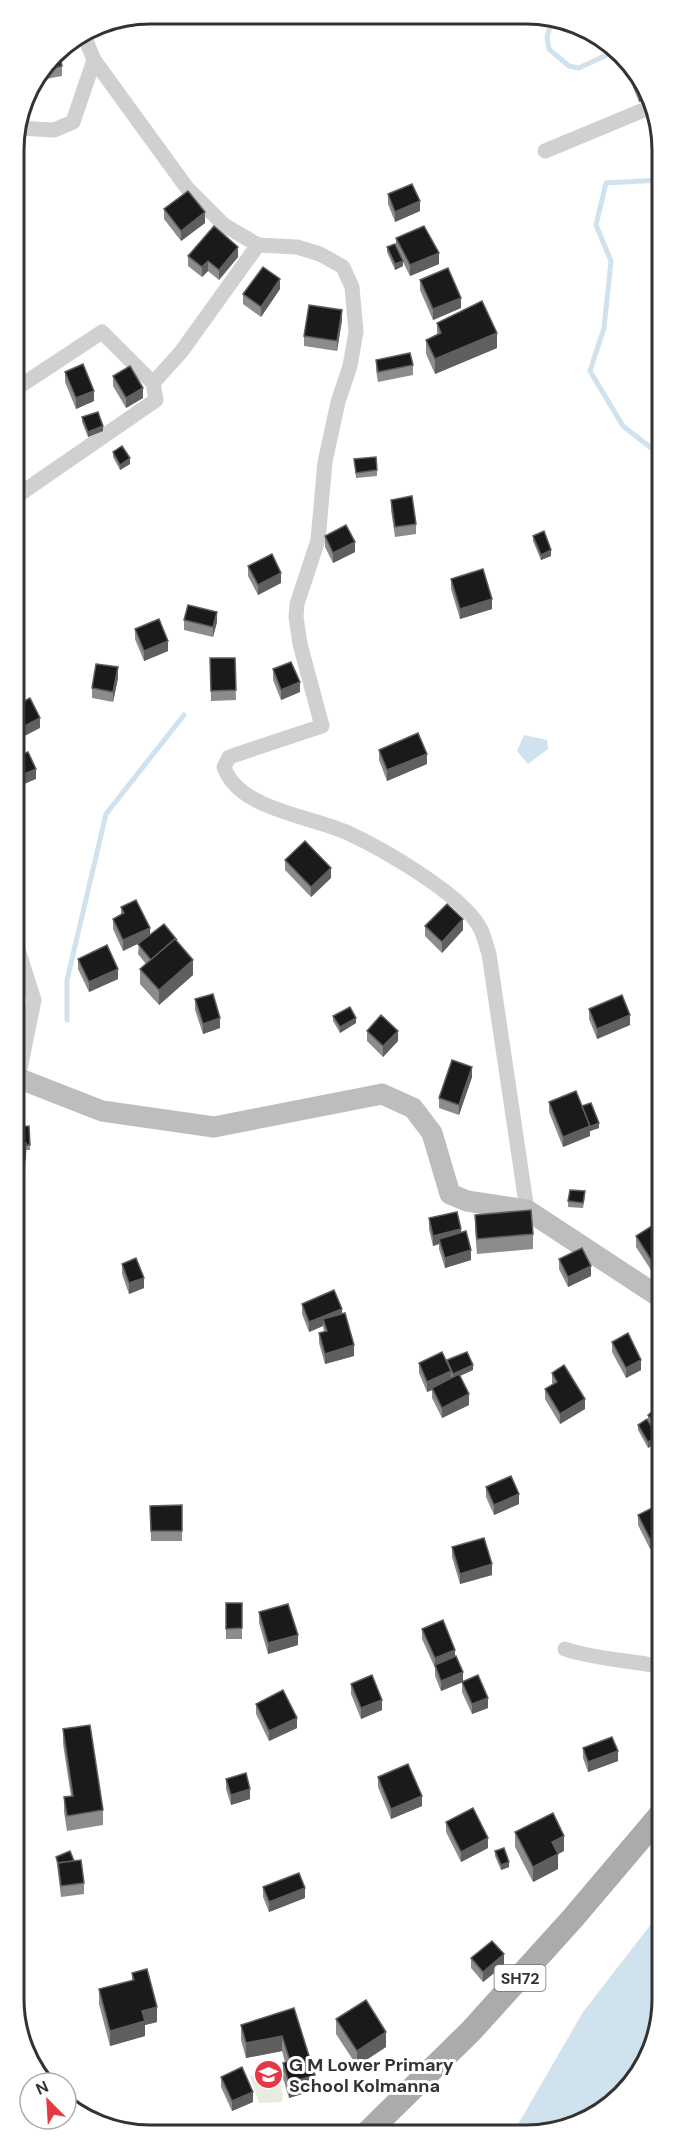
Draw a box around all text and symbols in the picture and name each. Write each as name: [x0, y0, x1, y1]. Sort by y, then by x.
road number: SH72: [494, 1965, 546, 1991]
place label: G M Lower Primary School Kolmanna: [289, 2053, 454, 2098]
school or university icon: G M Lower Primary School Kolmanna: [252, 2059, 284, 2091]
north arrow: [18, 2071, 78, 2131]
text: N: [33, 2076, 52, 2100]

